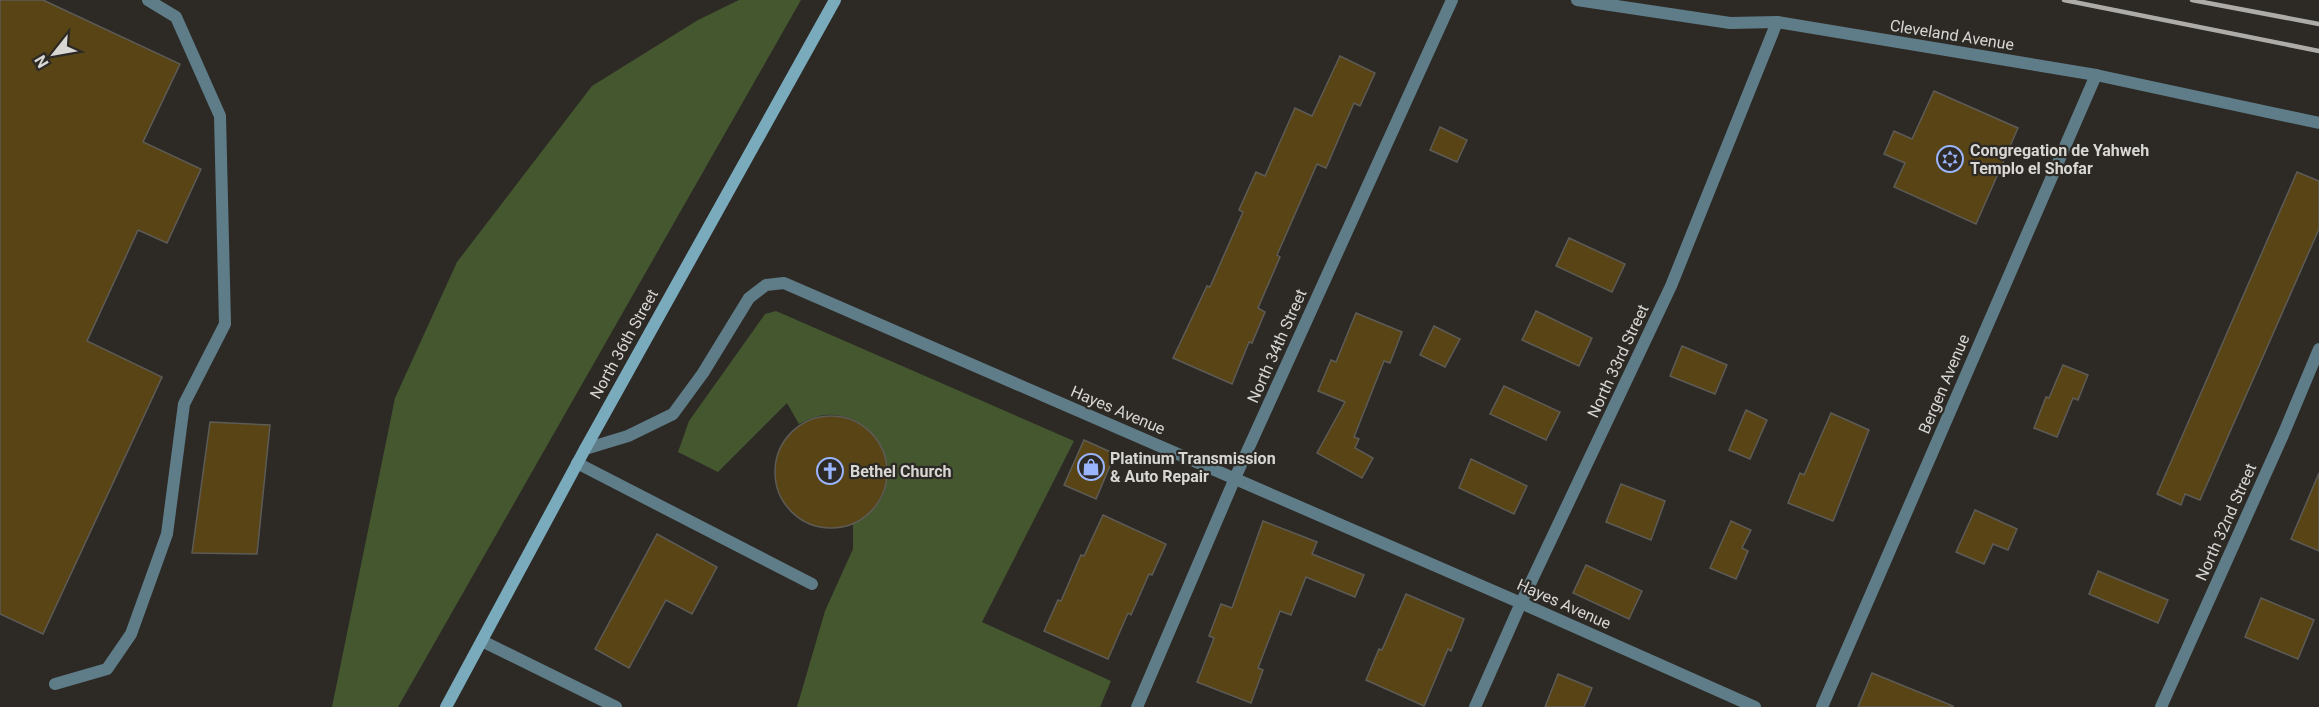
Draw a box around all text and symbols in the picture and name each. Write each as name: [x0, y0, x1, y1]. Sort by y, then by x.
street label: Cleveland Avenue: [1889, 16, 2015, 54]
north arrow: [24, 24, 84, 84]
text: N: [31, 52, 53, 71]
place label: Congregation de Yahweh Templo el Shofar: [1970, 141, 2149, 178]
synagogue icon: Congregation de Yahweh Templo el Shofar: [1935, 144, 1965, 174]
street label: North 36th Street: [586, 286, 662, 402]
street label: North 34th Street: [1243, 286, 1311, 406]
street label: North 33rd Street: [1583, 301, 1653, 421]
street label: Bergen Avenue: [1914, 331, 1974, 437]
street label: Hayes Avenue: [1068, 382, 1168, 438]
place label: Platinum Transmission & Auto Repair: [1110, 449, 1276, 486]
shop icon: Platinum Transmission & Auto Repair: [1076, 452, 1106, 482]
church icon: Bethel Church: [815, 456, 845, 486]
street label: North 32nd Street: [2192, 460, 2260, 584]
place label: Bethel Church: [850, 462, 952, 481]
street label: Hayes Avenue: [1514, 575, 1614, 633]

